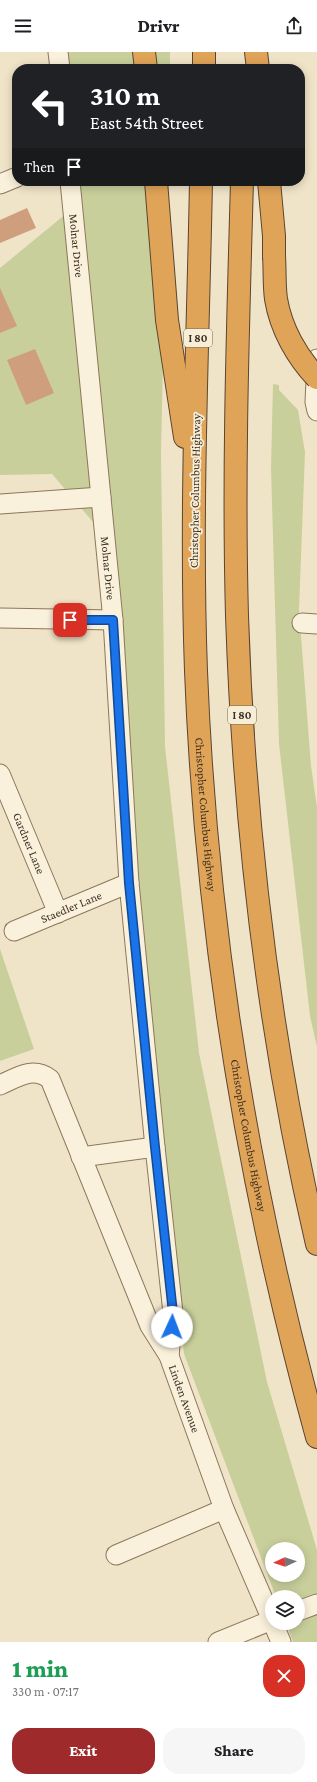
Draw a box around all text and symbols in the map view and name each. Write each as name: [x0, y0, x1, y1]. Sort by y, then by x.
icon: menu: [12, 15, 34, 37]
icon: share: [283, 15, 305, 37]
text: Drivr: [137, 16, 180, 36]
icon: left: [24, 80, 76, 132]
text: 310 m: [90, 80, 160, 111]
text: East 54th Street: [90, 113, 203, 133]
icon: arrive: [63, 156, 85, 178]
text: Then: [24, 159, 55, 175]
street label: Molnar Drive: [66, 213, 86, 278]
road number: I 80: [184, 329, 212, 347]
street label: Christopher Columbus Highway: [187, 413, 203, 568]
street label: Molnar Drive: [98, 536, 118, 601]
pin: [53, 603, 87, 637]
icon: arrive: [59, 609, 81, 631]
road number: I 80: [228, 706, 256, 724]
street label: Christopher Columbus Highway: [192, 737, 219, 893]
street label: Gardner Lane: [10, 811, 48, 876]
street label: Staedler Lane: [39, 888, 104, 926]
street label: Christopher Columbus Highway: [228, 1058, 270, 1213]
position arrow: [151, 1306, 193, 1348]
street label: Linden Avenue: [166, 1363, 203, 1435]
north arrow: [265, 1542, 305, 1582]
map controls: [265, 1542, 305, 1630]
button: layers: [265, 1590, 305, 1630]
text: 1 min: [12, 1655, 68, 1682]
button: close: [263, 1655, 305, 1697]
text: 330 m · 07:17: [12, 1684, 79, 1699]
button: Exit: [12, 1728, 155, 1774]
button: Share: [163, 1728, 305, 1774]

